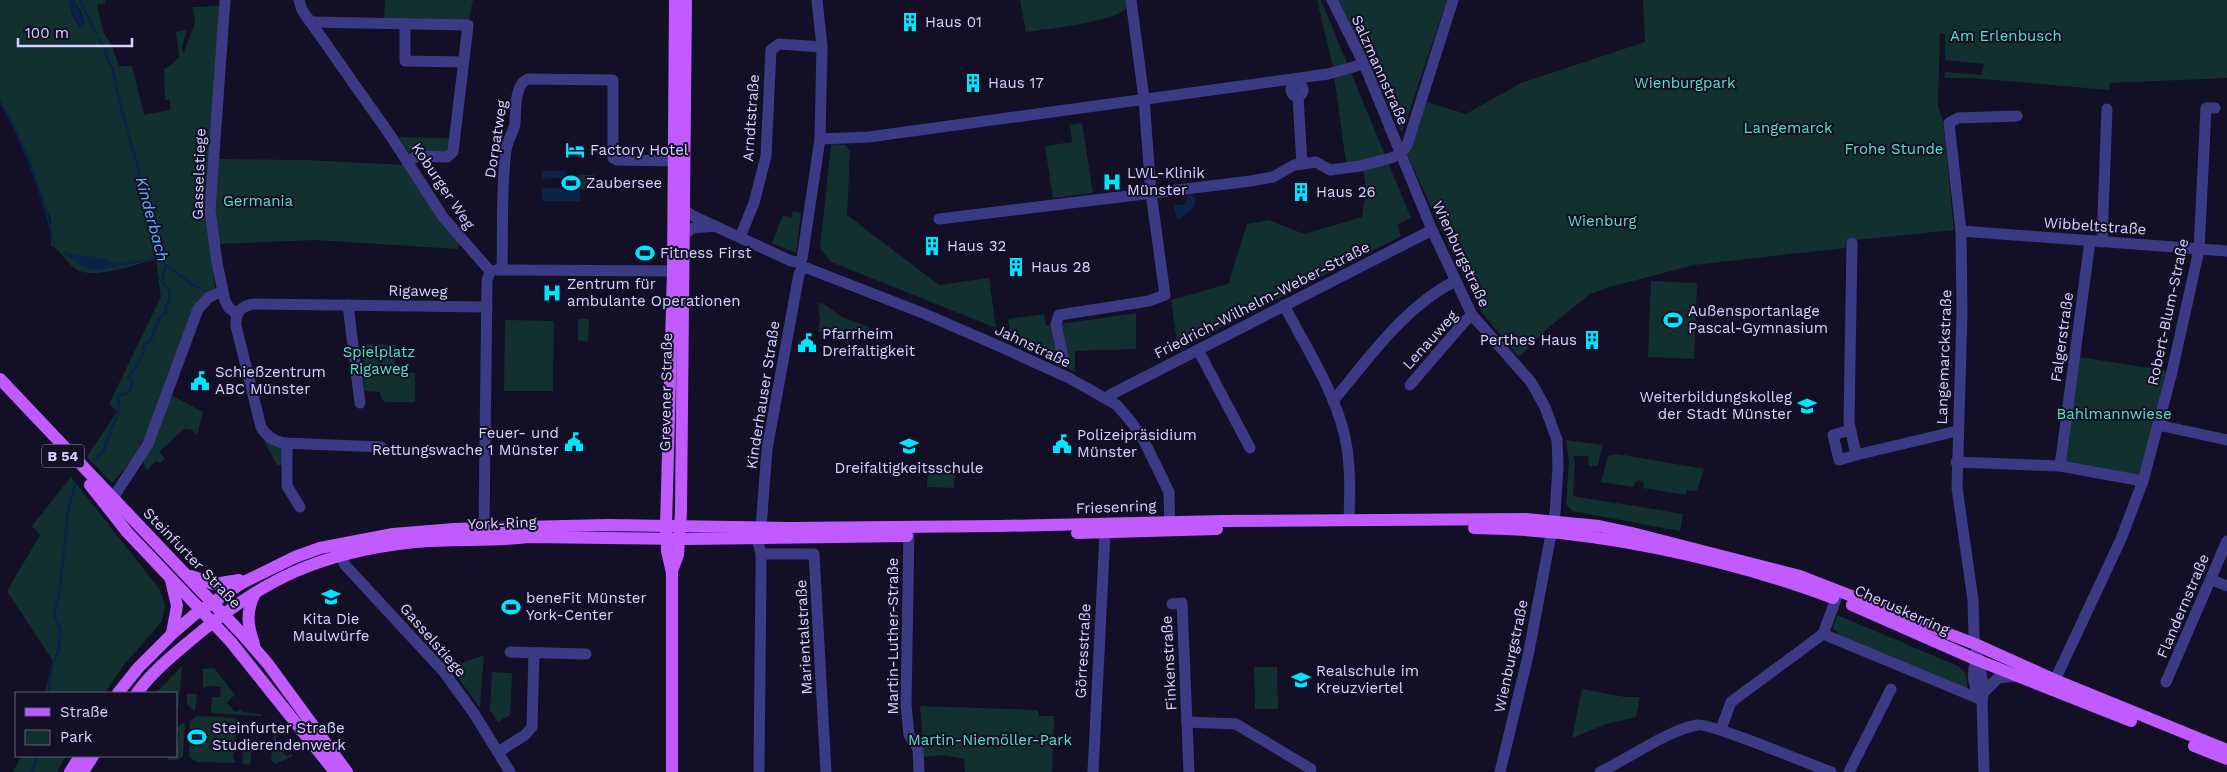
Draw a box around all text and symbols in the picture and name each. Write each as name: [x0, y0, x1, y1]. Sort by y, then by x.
building icon: Haus 01: [899, 11, 921, 33]
street label: Salzmannstraße: [1348, 12, 1412, 128]
place label: Haus 01: [925, 13, 982, 31]
scale bar: [18, 15, 131, 47]
text: 100 m: [25, 24, 69, 42]
park label: Am Erlenbusch: [1950, 27, 2062, 45]
building icon: Haus 17: [962, 72, 984, 94]
street label: Arndtstraße: [739, 74, 763, 162]
place label: Haus 17: [988, 74, 1044, 92]
park label: Wienburgpark: [1634, 74, 1736, 92]
street label: Dorpatweg: [481, 99, 511, 179]
park label: Langemarck: [1744, 119, 1833, 137]
street label: Gasselstiege: [188, 128, 210, 220]
street label: Koburger Weg: [407, 139, 479, 233]
hotel icon: Factory Hotel: [564, 139, 586, 161]
park label: Frohe Stunde: [1845, 140, 1943, 158]
place label: Factory Hotel: [590, 141, 689, 159]
place label: LWL-Klinik Münster: [1127, 164, 1205, 199]
hospital icon: LWL-Klinik Münster: [1101, 171, 1123, 193]
sports icon: Zaubersee: [560, 172, 582, 194]
place label: Zaubersee: [586, 174, 662, 192]
water label: Kinderbach: [132, 175, 172, 263]
building icon: Haus 26: [1290, 181, 1312, 203]
place label: Haus 26: [1316, 183, 1376, 201]
park label: Germania: [223, 192, 294, 210]
street label: Wienburgstraße: [1428, 198, 1494, 310]
park label: Wienburg: [1568, 212, 1636, 230]
street label: Wibbeltstraße: [2043, 213, 2147, 239]
building icon: Haus 32: [921, 235, 943, 257]
place label: Haus 32: [947, 237, 1006, 255]
street label: Robert-Blum-Straße: [2144, 237, 2192, 387]
street label: Friedrich-Wilhelm-Weber-Straße: [1151, 238, 1373, 362]
sports icon: Fitness First: [634, 242, 656, 264]
place label: Fitness First: [660, 244, 752, 262]
building icon: Haus 28: [1005, 256, 1027, 278]
place label: Haus 28: [1031, 258, 1091, 276]
place label: Zentrum für ambulante Operationen: [567, 275, 741, 310]
street label: Rigaweg: [388, 281, 448, 301]
hospital icon: Zentrum für ambulante Operationen: [541, 282, 563, 304]
street label: Langemarckstraße: [1933, 289, 1955, 425]
street label: Falgerstraße: [2047, 291, 2077, 383]
place label: Außensportanlage Pascal-Gymnasium: [1688, 302, 1828, 337]
street label: Lenauweg: [1399, 307, 1461, 373]
sports icon: Außensportanlage Pascal-Gymnasium: [1662, 309, 1684, 331]
street label: Kinderhauser Straße: [742, 320, 784, 470]
street label: Jahnstraße: [992, 321, 1074, 371]
place label: Pfarrheim Dreifaltigkeit: [822, 325, 916, 360]
building icon: Perthes Haus: [1581, 329, 1603, 351]
place label: Perthes Haus: [1480, 331, 1577, 349]
public building icon: Pfarrheim Dreifaltigkeit: [796, 332, 818, 354]
street label: Grevener Straße: [656, 333, 676, 451]
park label: Spielplatz Rigaweg: [343, 343, 415, 378]
place label: Schießzentrum ABC Münster: [215, 363, 326, 398]
public building icon: Schießzentrum ABC Münster: [189, 370, 211, 392]
place label: Weiterbildungskolleg der Stadt Münster: [1640, 388, 1792, 423]
school or university icon: Weiterbildungskolleg der Stadt Münster: [1796, 395, 1818, 417]
park label: Bahlmannwiese: [2056, 405, 2172, 423]
place label: Feuer- und Rettungswache 1 Münster: [372, 424, 559, 459]
place label: Polizeipräsidium Münster: [1077, 426, 1197, 461]
public building icon: Feuer- und Rettungswache 1 Münster: [563, 431, 585, 453]
public building icon: Polizeipräsidium Münster: [1051, 433, 1073, 455]
school or university icon: Dreifaltigkeitsschule: [898, 435, 920, 457]
road number: B 54: [42, 444, 84, 468]
place label: Dreifaltigkeitsschule: [835, 459, 983, 477]
street label: Friesenring: [1075, 497, 1157, 517]
street label: Steinfurter Straße: [139, 504, 245, 612]
street label: York-Ring: [467, 513, 537, 533]
street label: Flandernstraße: [2153, 551, 2213, 661]
street label: Martin-Luther-Straße: [884, 558, 902, 714]
street label: Marientalstraße: [792, 579, 816, 695]
street label: Cheruskerring: [1852, 581, 1952, 639]
school or university icon: Kita Die Maulwürfe: [320, 586, 342, 608]
place label: beneFit Münster York-Center: [526, 589, 647, 624]
sports icon: beneFit Münster York-Center: [500, 596, 522, 618]
street label: Wienburgstraße: [1490, 598, 1532, 714]
street label: Gasselstiege: [396, 599, 470, 681]
street label: Görresstraße: [1072, 603, 1094, 699]
place label: Kita Die Maulwürfe: [292, 610, 370, 645]
street label: Finkenstraße: [1158, 615, 1180, 711]
place label: Realschule im Kreuzviertel: [1316, 662, 1419, 697]
school or university icon: Realschule im Kreuzviertel: [1290, 669, 1312, 691]
legend: [15, 692, 178, 757]
text: Straße: [60, 703, 108, 721]
place label: Steinfurter Straße Studierendenwerk: [212, 719, 346, 754]
sports icon: Steinfurter Straße Studierendenwerk: [186, 726, 208, 748]
text: Park: [60, 728, 93, 746]
park label: Martin-Niemöller-Park: [908, 731, 1072, 749]

